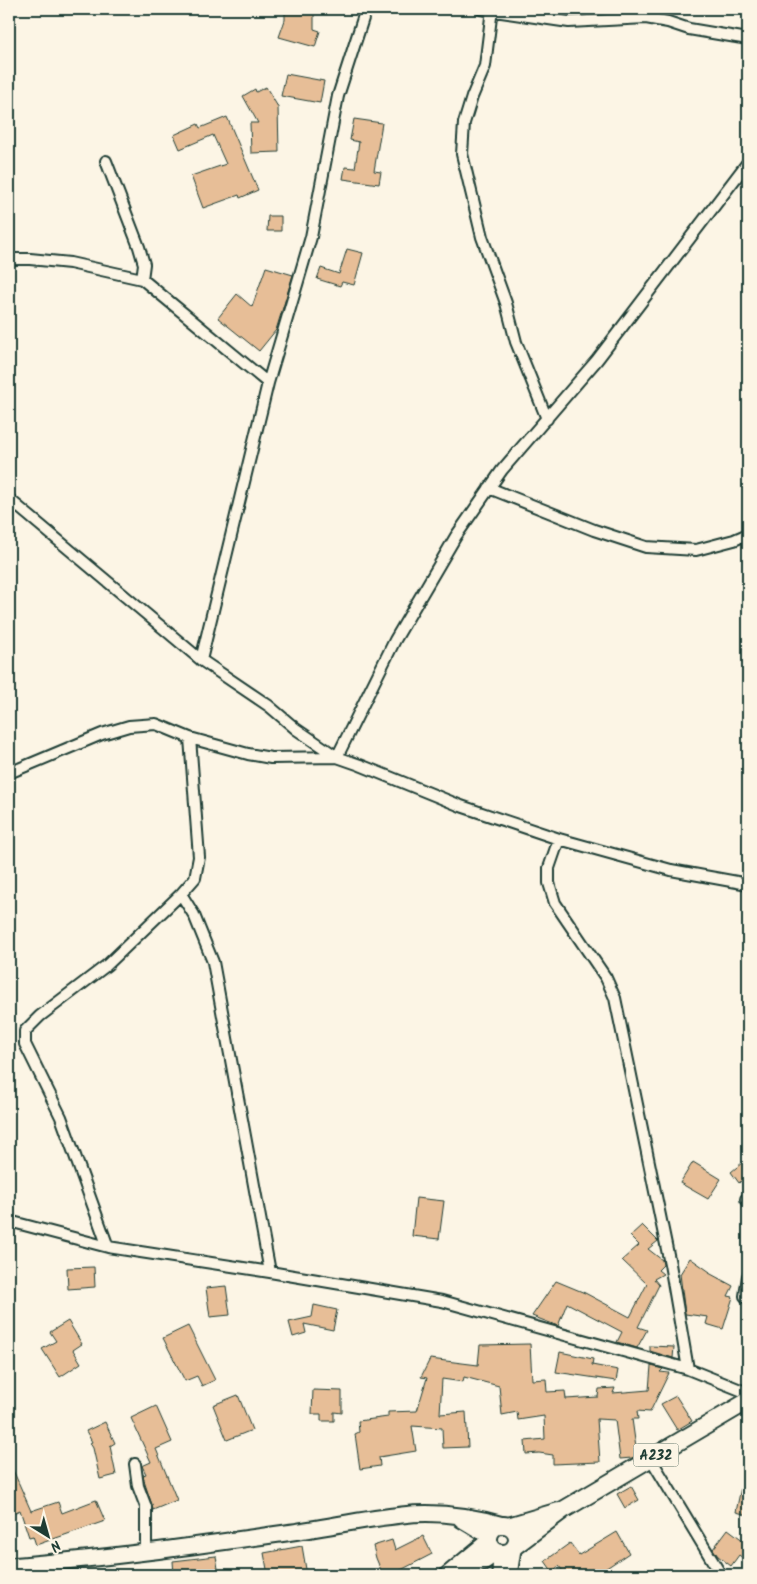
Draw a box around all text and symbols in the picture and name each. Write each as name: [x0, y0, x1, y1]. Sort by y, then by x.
road number: A232: [634, 1444, 678, 1466]
north arrow: [22, 1512, 72, 1562]
text: N: [45, 1534, 65, 1557]

